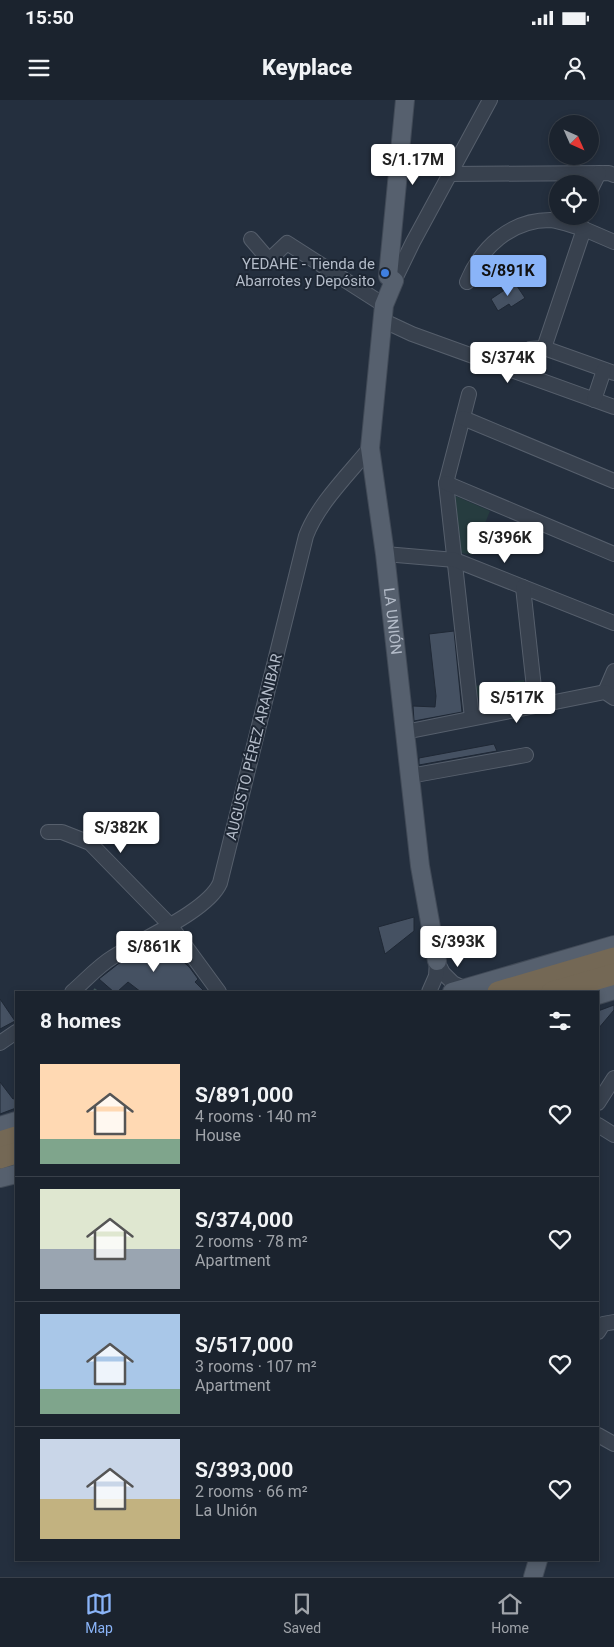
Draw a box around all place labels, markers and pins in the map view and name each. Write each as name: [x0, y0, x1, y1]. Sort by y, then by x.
pin: S/1.17M: [367, 144, 459, 186]
pin: S/891K: [467, 254, 549, 297]
place label: YEDAHE - Tienda de Abarrotes y Depósito: [235, 255, 375, 290]
marker: YEDAHE - Tienda de Abarrotes y Depósito: [379, 267, 391, 279]
pin: S/374K: [467, 342, 549, 384]
pin: S/396K: [464, 522, 546, 564]
pin: S/517K: [476, 682, 558, 724]
pin: S/382K: [80, 812, 162, 854]
pin: S/393K: [417, 926, 499, 968]
pin: S/861K: [113, 930, 195, 973]

